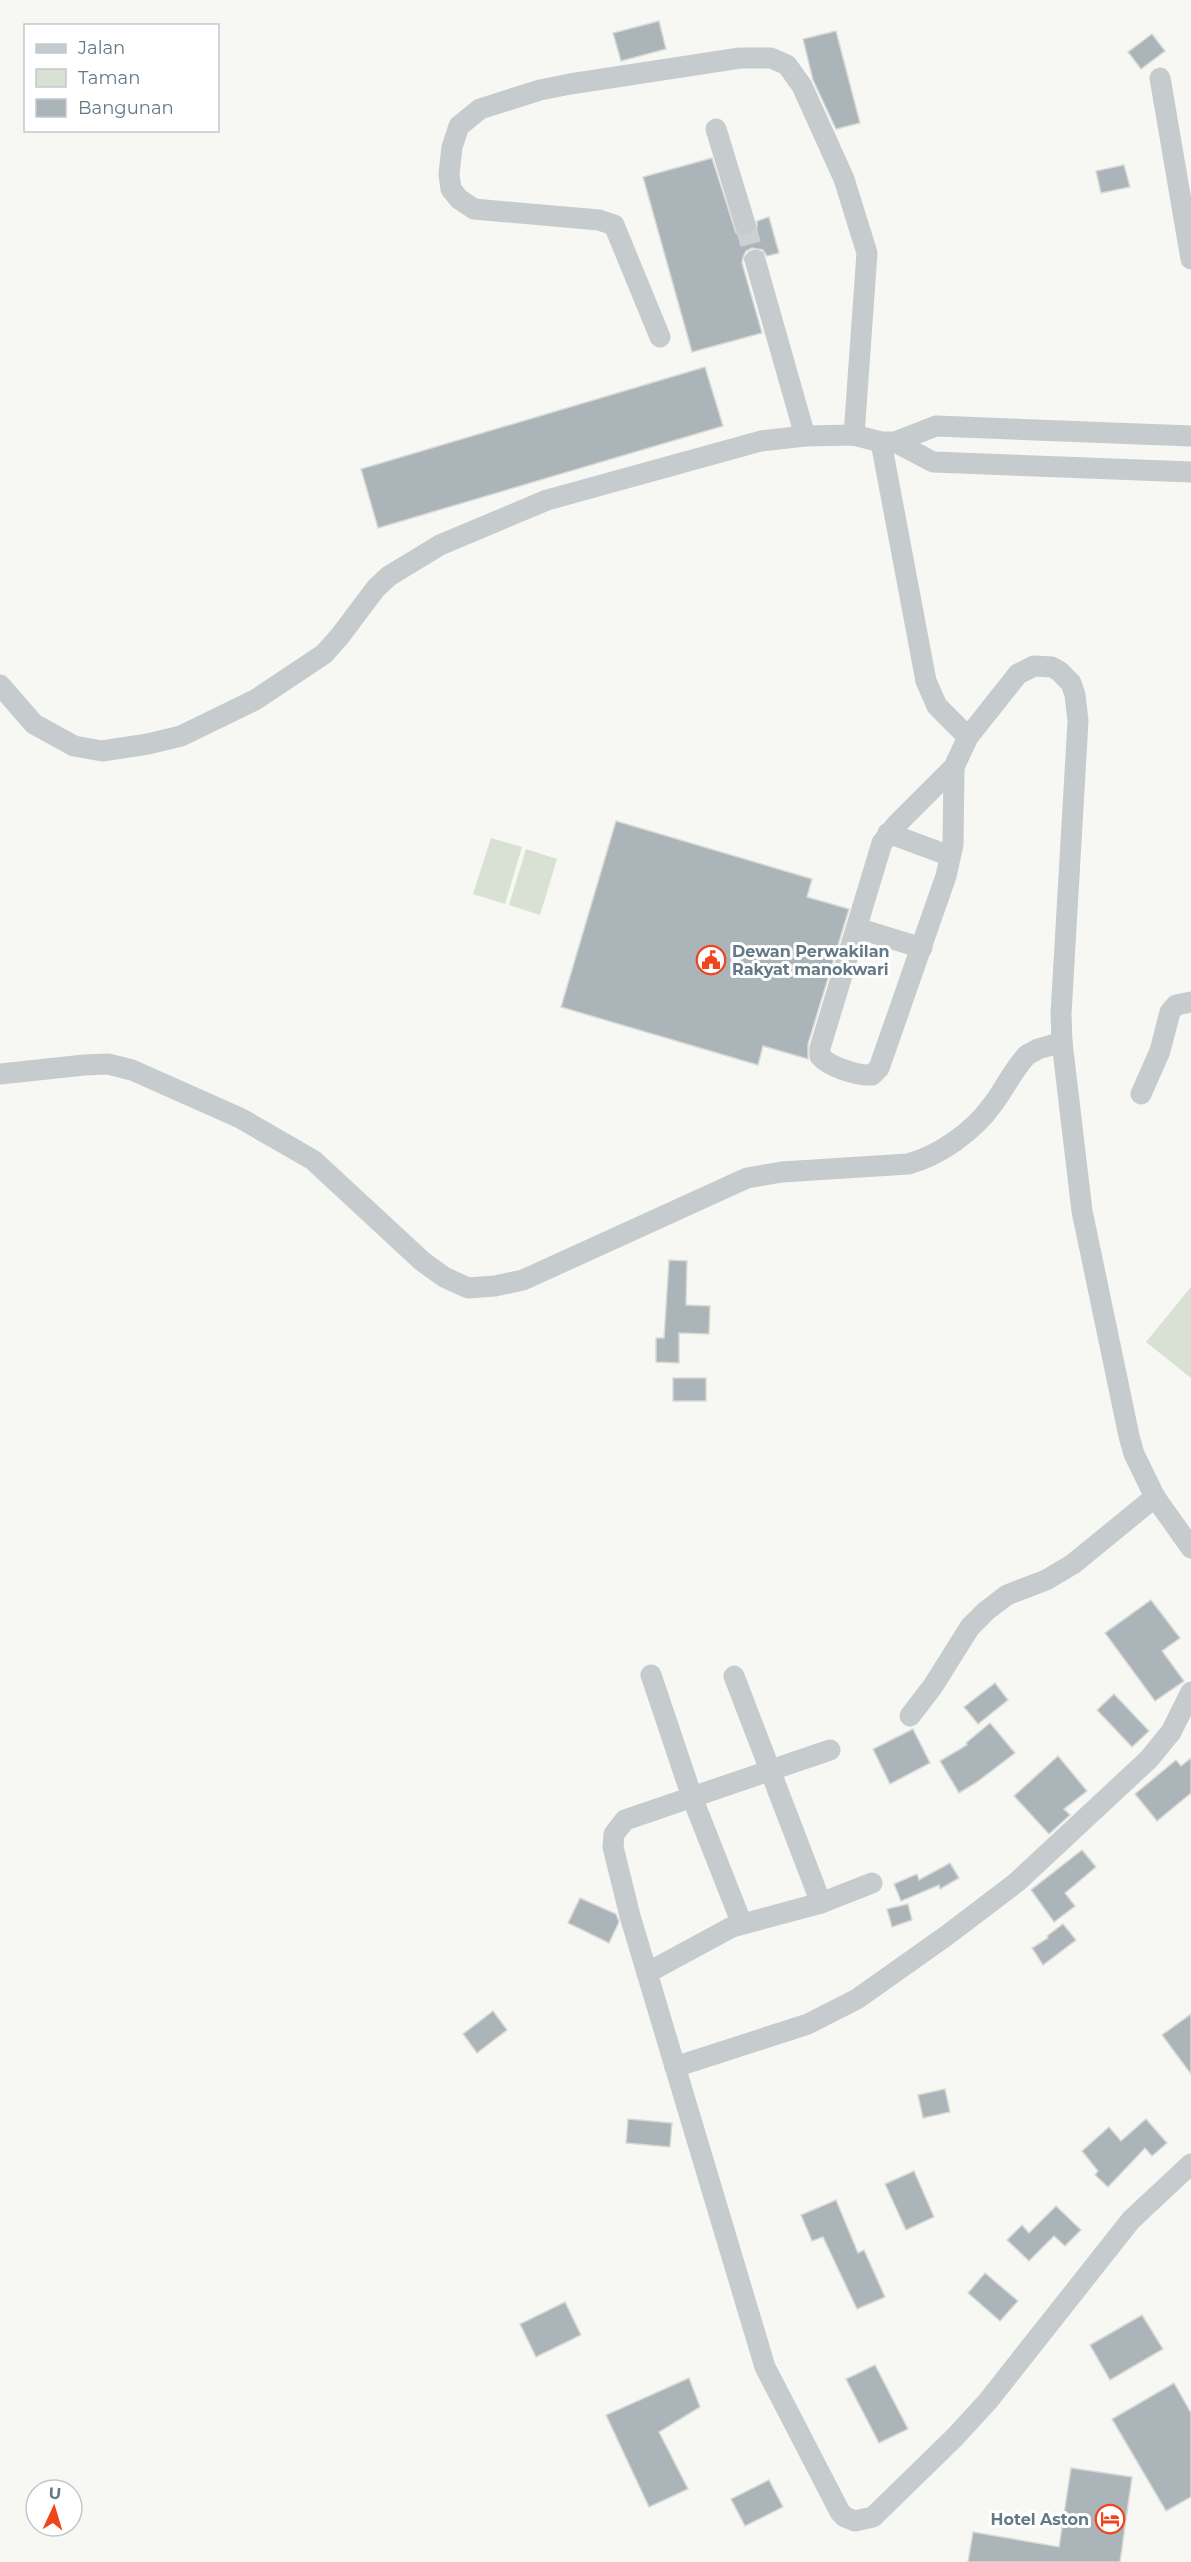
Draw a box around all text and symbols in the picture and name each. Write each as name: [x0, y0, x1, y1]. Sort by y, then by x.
legend: [24, 24, 219, 132]
text: Jalan: [77, 37, 125, 59]
text: Taman: [78, 67, 140, 89]
text: Bangunan: [78, 97, 174, 119]
place label: Dewan Perwakilan Rakyat manokwari: [732, 942, 890, 979]
public building icon: Dewan Perwakilan Rakyat manokwari: [695, 944, 727, 976]
north arrow: [24, 2478, 84, 2538]
text: U: [48, 2484, 62, 2503]
hotel icon: Hotel Aston: [1094, 2503, 1126, 2535]
place label: Hotel Aston: [991, 2510, 1089, 2529]

